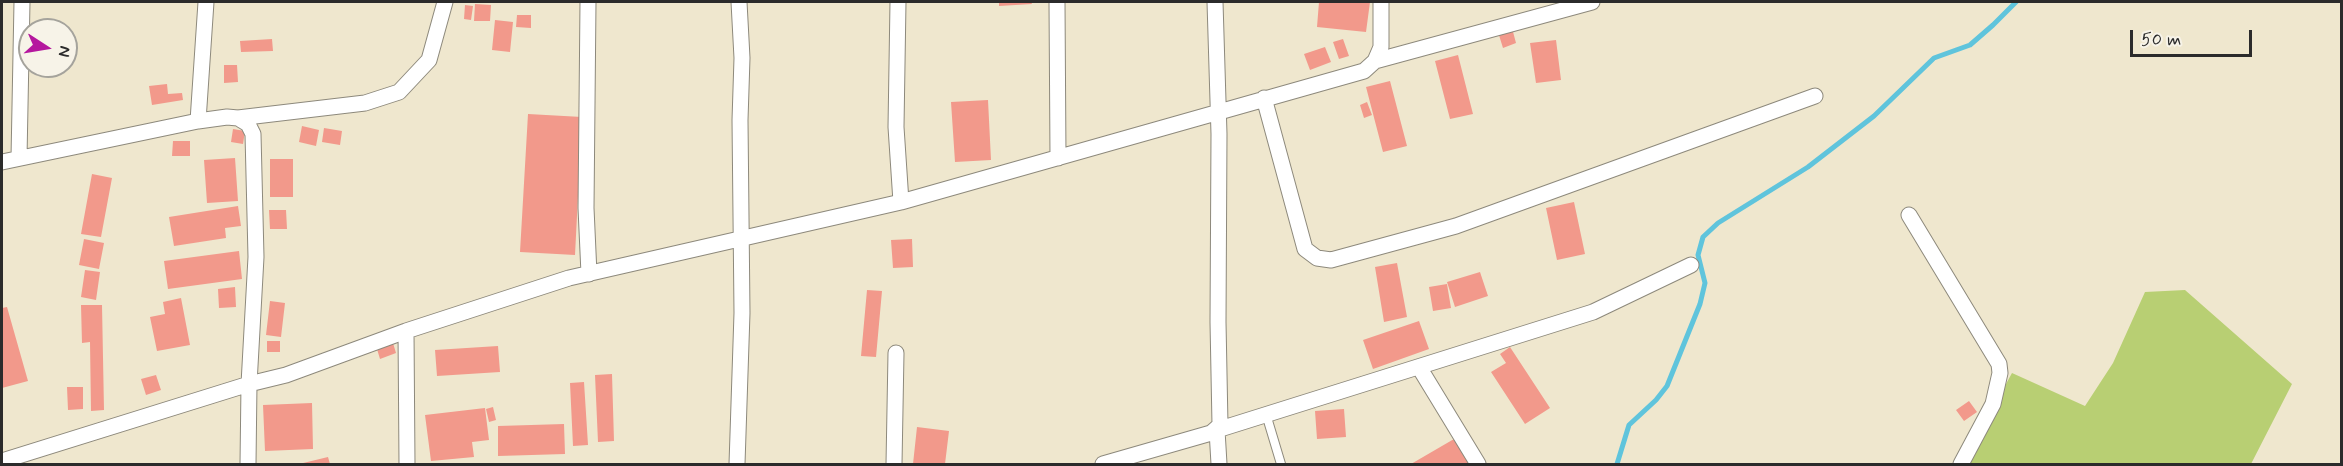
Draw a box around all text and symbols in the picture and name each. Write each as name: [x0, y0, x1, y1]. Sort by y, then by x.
north arrow: [18, 18, 78, 78]
scale bar: [2133, 18, 2254, 56]
text: 50 m: [2141, 28, 2181, 52]
text: N: [53, 44, 76, 59]

